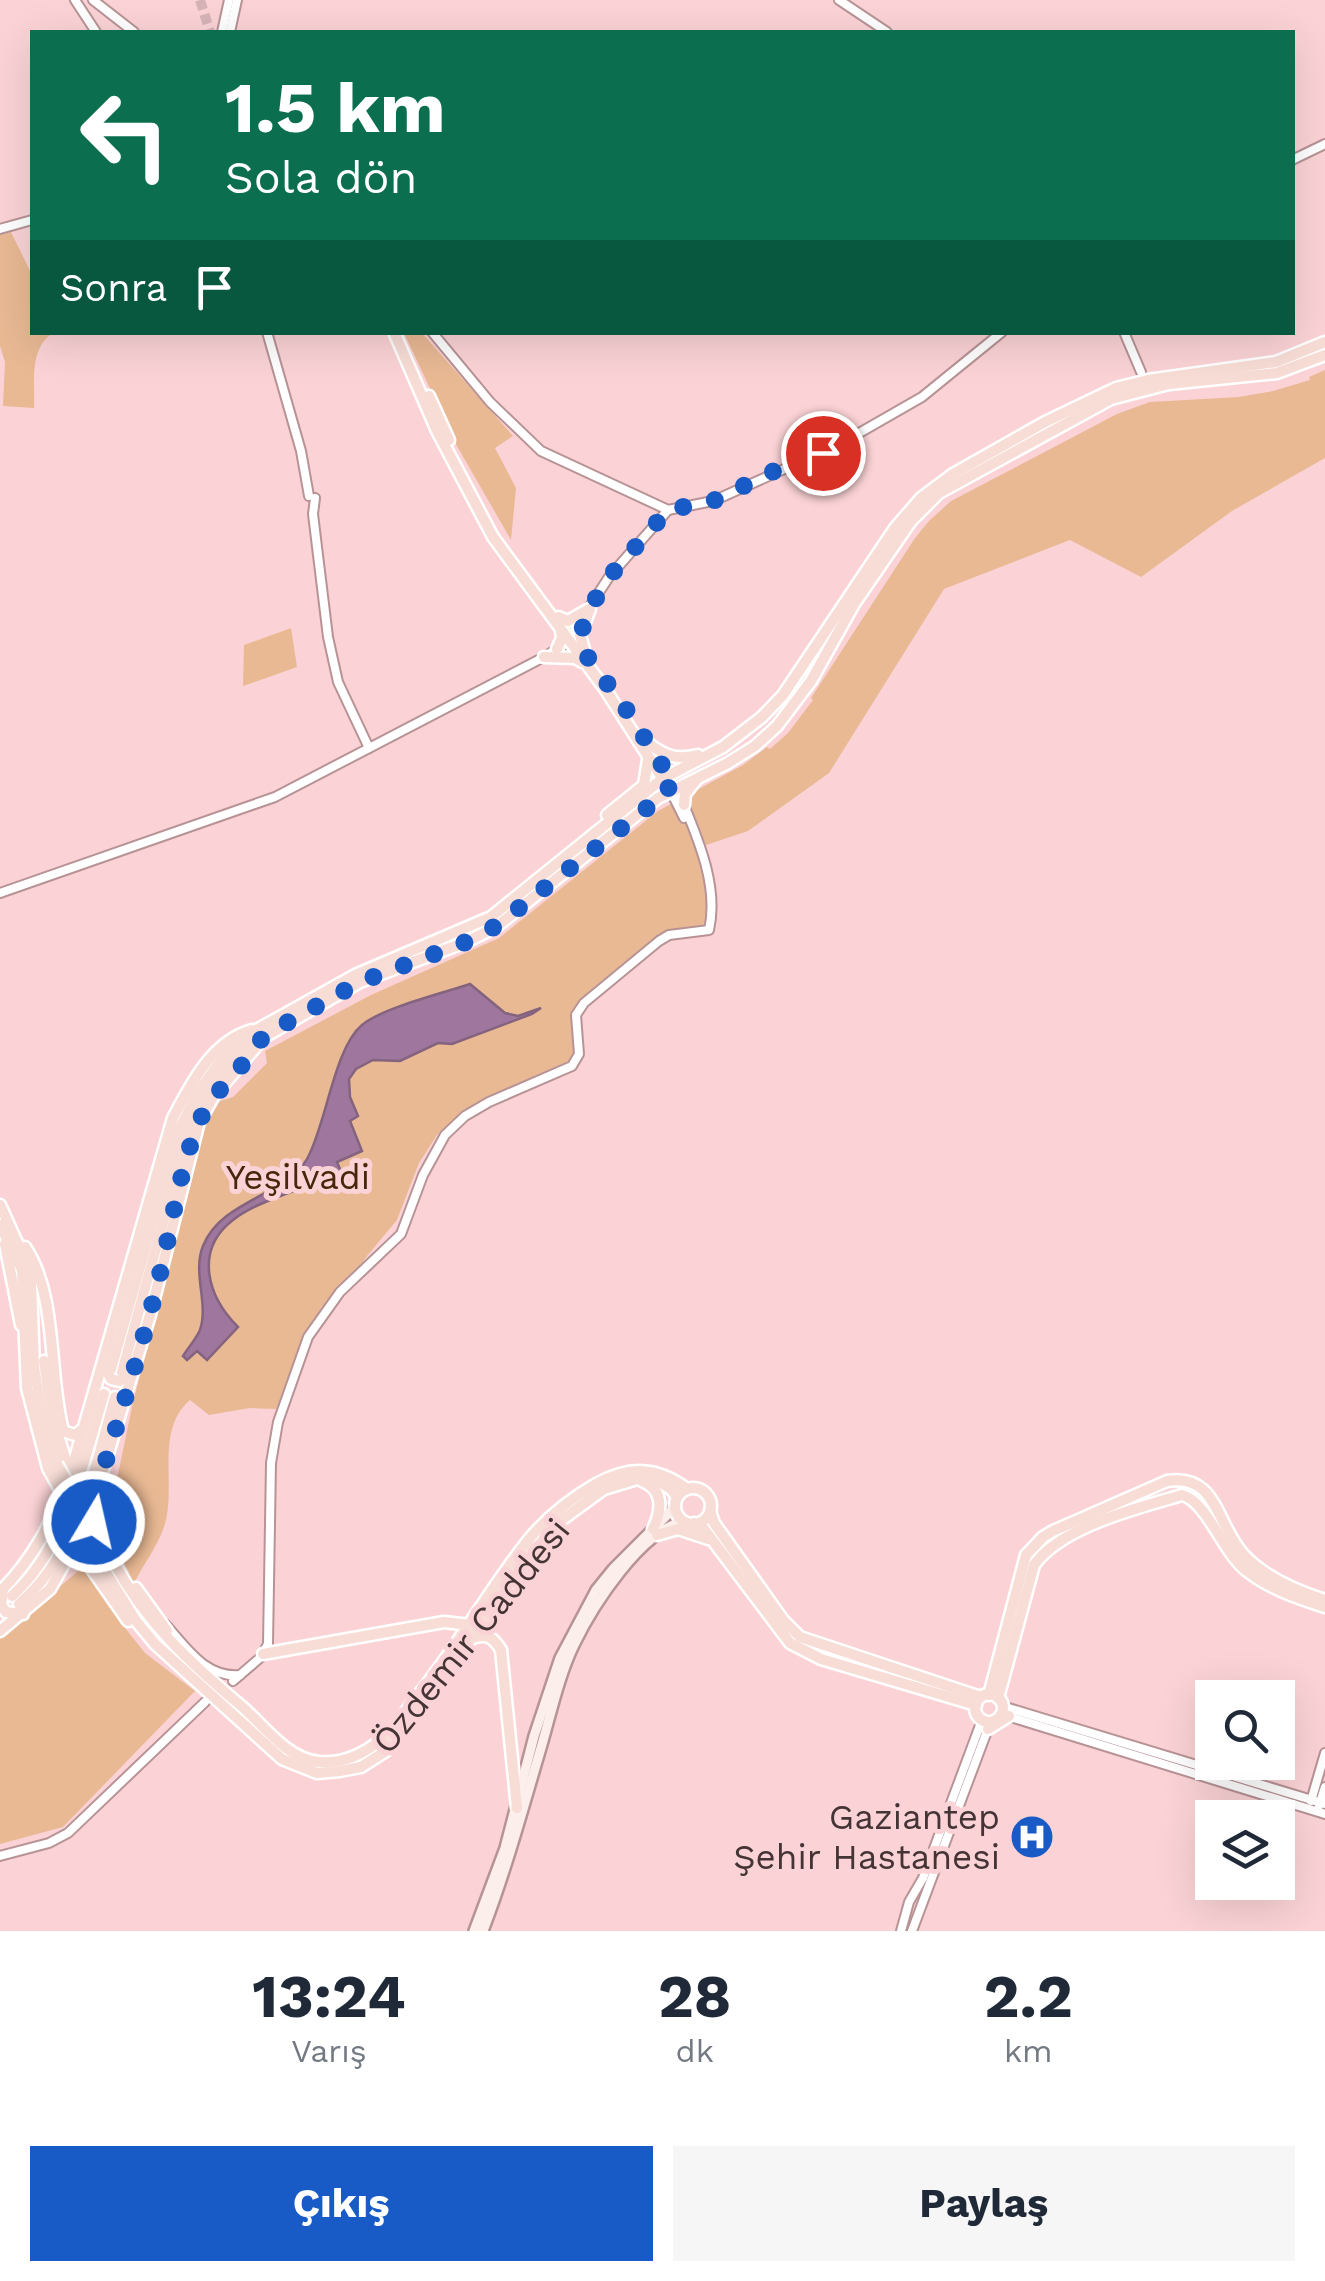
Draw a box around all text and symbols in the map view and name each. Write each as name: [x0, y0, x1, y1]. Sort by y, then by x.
text: 1.5 km: [225, 67, 446, 149]
icon: left: [60, 70, 190, 200]
text: Sola dön: [225, 151, 417, 204]
icon: arrive: [187, 260, 242, 315]
text: Sonra: [60, 266, 167, 310]
pin: [781, 411, 866, 496]
icon: arrive: [796, 426, 851, 481]
park label: Yeşilvadi: [226, 1156, 370, 1198]
position arrow: [42, 1470, 146, 1574]
street label: Özdemir Caddesi: [363, 1510, 579, 1762]
map controls: [1195, 1680, 1295, 1900]
button: search: [1195, 1680, 1295, 1780]
place label: Gaziantep Şehir Hastanesi: [733, 1796, 1000, 1878]
button: layers: [1195, 1800, 1295, 1900]
hospital icon: Gaziantep Şehir Hastanesi: [1009, 1814, 1055, 1860]
text: 13:24: [252, 1961, 406, 2032]
text: 28: [658, 1961, 731, 2032]
text: 2.2: [984, 1961, 1073, 2032]
text: Varış: [291, 2032, 367, 2070]
text: dk: [676, 2032, 714, 2070]
text: km: [1004, 2032, 1053, 2070]
button: Çıkış: [30, 2146, 653, 2261]
button: Paylaş: [673, 2146, 1295, 2261]

